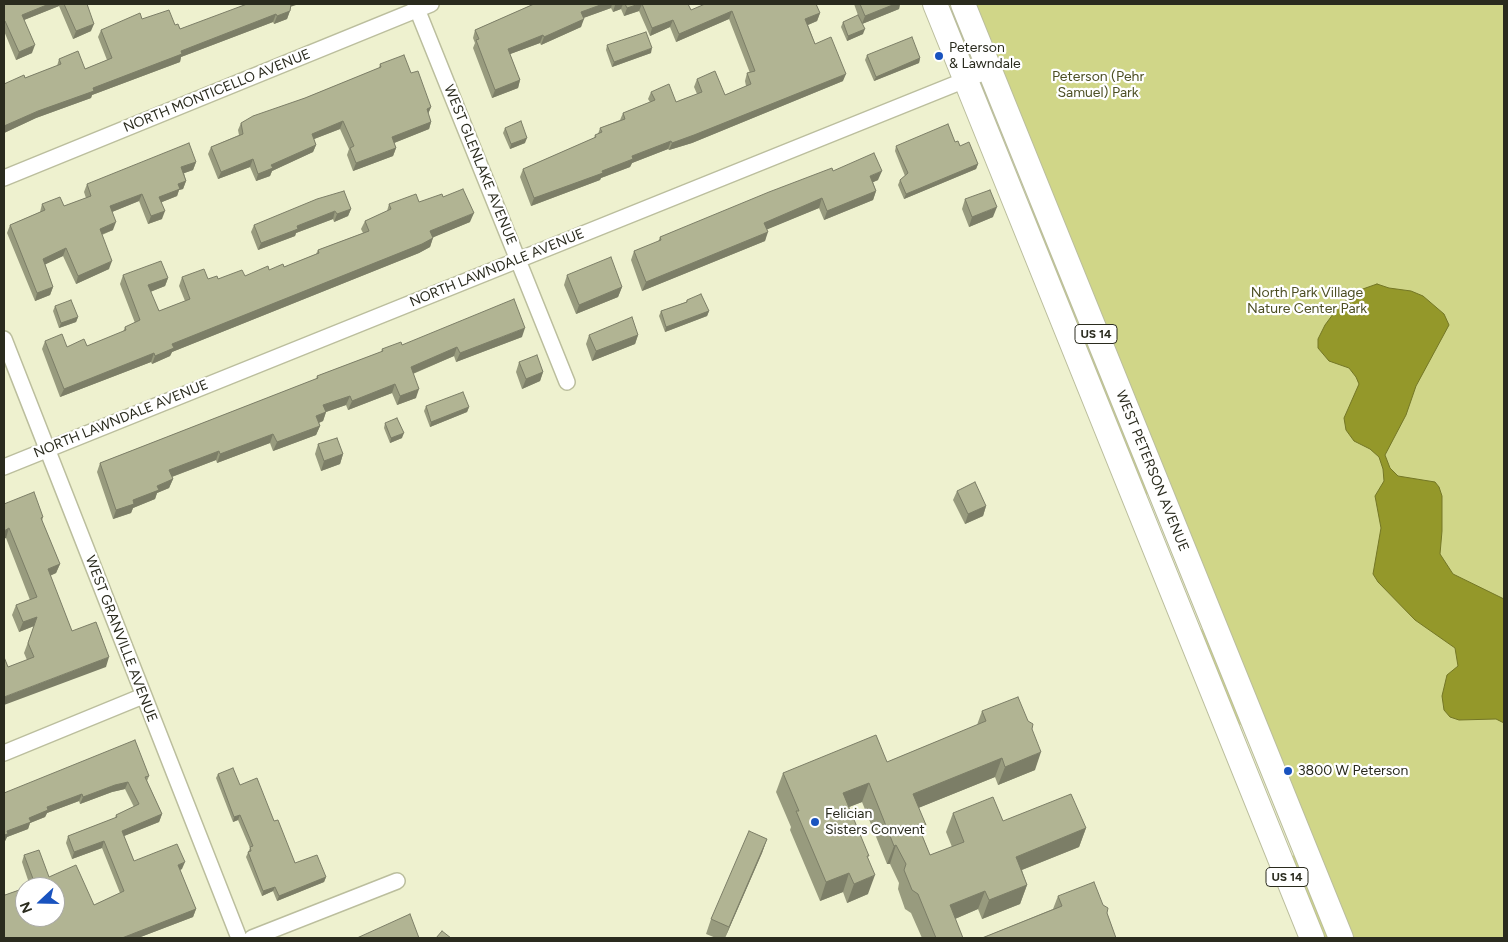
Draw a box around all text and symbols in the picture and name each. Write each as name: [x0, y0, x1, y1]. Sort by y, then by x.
place label: Peterson & Lawndale: [949, 40, 1021, 72]
street label: NORTH MONTICELLO AVENUE: [121, 46, 313, 136]
marker: Peterson & Lawndale: [933, 50, 945, 62]
park label: Peterson (Pehr Samuel) Park: [1052, 69, 1144, 102]
street label: WEST GLENLAKE AVENUE: [440, 82, 520, 248]
street label: NORTH LAWNDALE AVENUE: [407, 225, 587, 311]
park label: North Park Village Nature Center Park: [1247, 285, 1367, 318]
road number: US 14: [1075, 324, 1117, 344]
street label: NORTH LAWNDALE AVENUE: [31, 376, 211, 462]
street label: WEST PETERSON AVENUE: [1112, 388, 1192, 554]
street label: WEST GRANVILLE AVENUE: [81, 553, 161, 725]
place label: 3800 W Peterson: [1298, 763, 1408, 779]
marker: 3800 W Peterson: [1282, 765, 1294, 777]
place label: Felician Sisters Convent: [825, 806, 925, 839]
marker: Felician Sisters Convent: [809, 816, 821, 828]
road number: US 14: [1266, 868, 1308, 886]
north arrow: [15, 877, 65, 927]
text: N: [17, 899, 36, 915]

